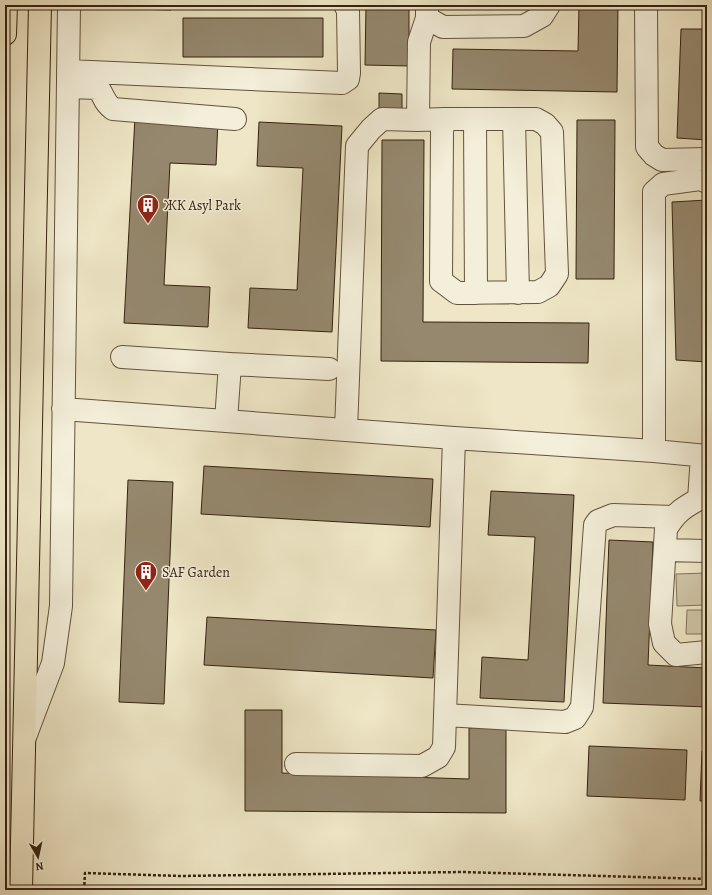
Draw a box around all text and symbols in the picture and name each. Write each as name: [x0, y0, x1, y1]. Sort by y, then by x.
building icon: ЖК Asyl Park: [135, 192, 161, 225]
place label: ЖК Asyl Park: [164, 196, 241, 215]
building icon: SAF Garden: [133, 559, 159, 592]
place label: SAF Garden: [162, 563, 230, 582]
north arrow: [18, 837, 58, 877]
text: N: [34, 858, 45, 874]

